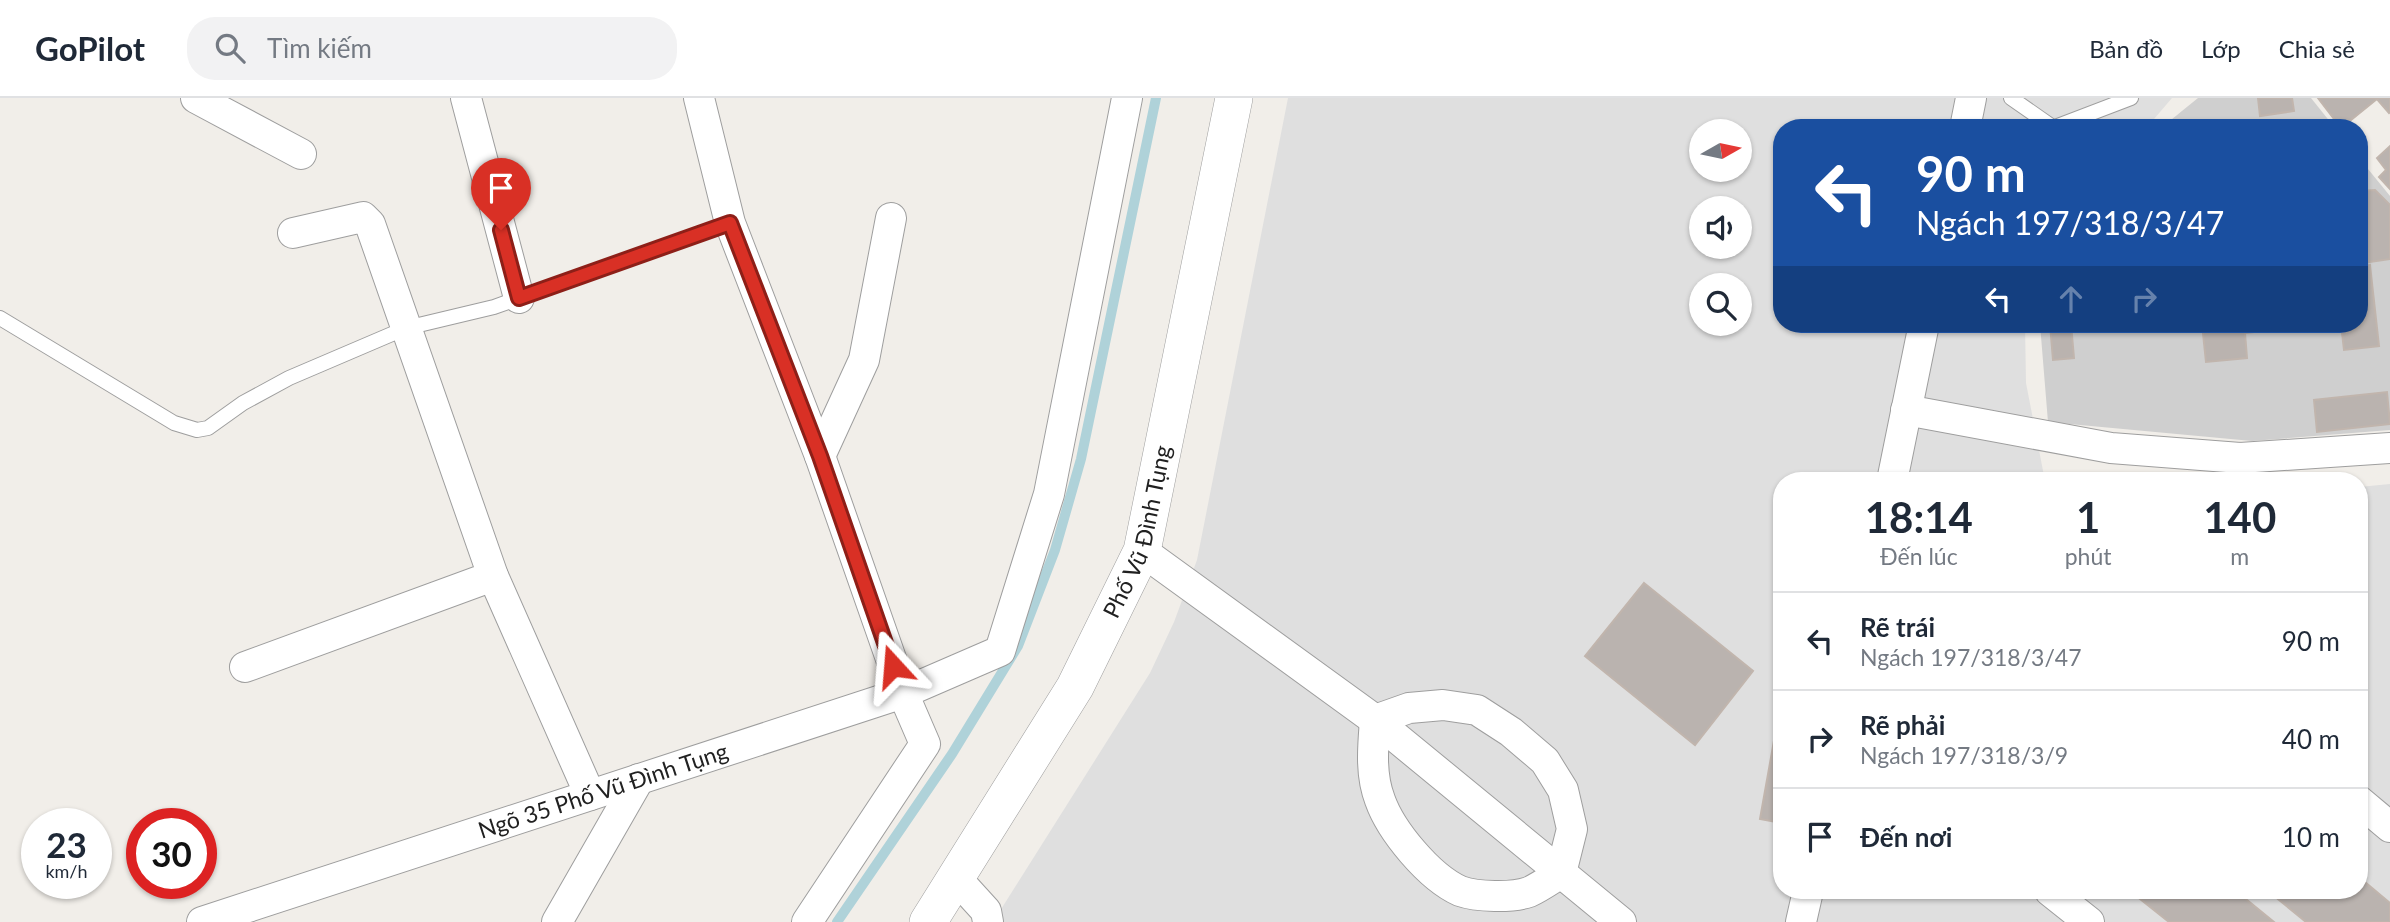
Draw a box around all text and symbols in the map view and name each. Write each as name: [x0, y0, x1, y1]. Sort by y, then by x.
search box: [187, 17, 677, 80]
text: GoPilot: [35, 28, 145, 68]
icon: search: [211, 29, 249, 67]
text: Tìm kiếm: [267, 32, 372, 64]
text: Bản đồ: [2089, 34, 2163, 63]
text: Lớp: [2201, 34, 2241, 63]
text: Chia sẻ: [2279, 34, 2355, 63]
north arrow: [1689, 119, 1752, 182]
map controls: [1689, 119, 1752, 336]
text: 90 m: [1916, 144, 2026, 202]
icon: left: [1801, 147, 1892, 238]
pin: [471, 158, 531, 230]
icon: arrive: [482, 169, 520, 207]
button: sound: [1689, 196, 1752, 259]
text: Ngách 197/318/3/47: [1916, 203, 2224, 242]
button: search: [1689, 273, 1752, 336]
icon: left: [1979, 280, 2017, 318]
icon: ahead: [2052, 280, 2090, 318]
icon: right: [2125, 280, 2163, 318]
street label: Phố Vũ Đình Tụng: [1096, 443, 1176, 622]
text: 18:14: [1865, 492, 1973, 542]
text: 1: [2076, 492, 2100, 542]
text: 140: [2203, 492, 2276, 542]
text: Đến lúc: [1880, 542, 1958, 570]
text: phút: [2065, 542, 2111, 570]
text: m: [2230, 542, 2249, 570]
text: Rẽ trái: [1860, 611, 1935, 643]
icon: left: [1801, 622, 1839, 660]
text: 90 m: [2282, 625, 2340, 657]
position arrow: [856, 629, 930, 703]
text: Ngách 197/318/3/47: [1860, 643, 2082, 671]
text: Rẽ phải: [1860, 709, 1945, 741]
icon: right: [1801, 720, 1839, 758]
text: 40 m: [2282, 723, 2340, 755]
street label: Ngõ 35 Phố Vũ Đình Tụng: [474, 736, 731, 844]
text: Ngách 197/318/3/9: [1860, 741, 2068, 769]
speed limit sign: 30: [126, 808, 217, 899]
icon: arrive: [1801, 818, 1839, 856]
text: Đến nơi: [1860, 821, 1952, 853]
text: 10 m: [2282, 821, 2340, 853]
text: 23: [46, 823, 87, 865]
text: km/h: [45, 860, 88, 882]

